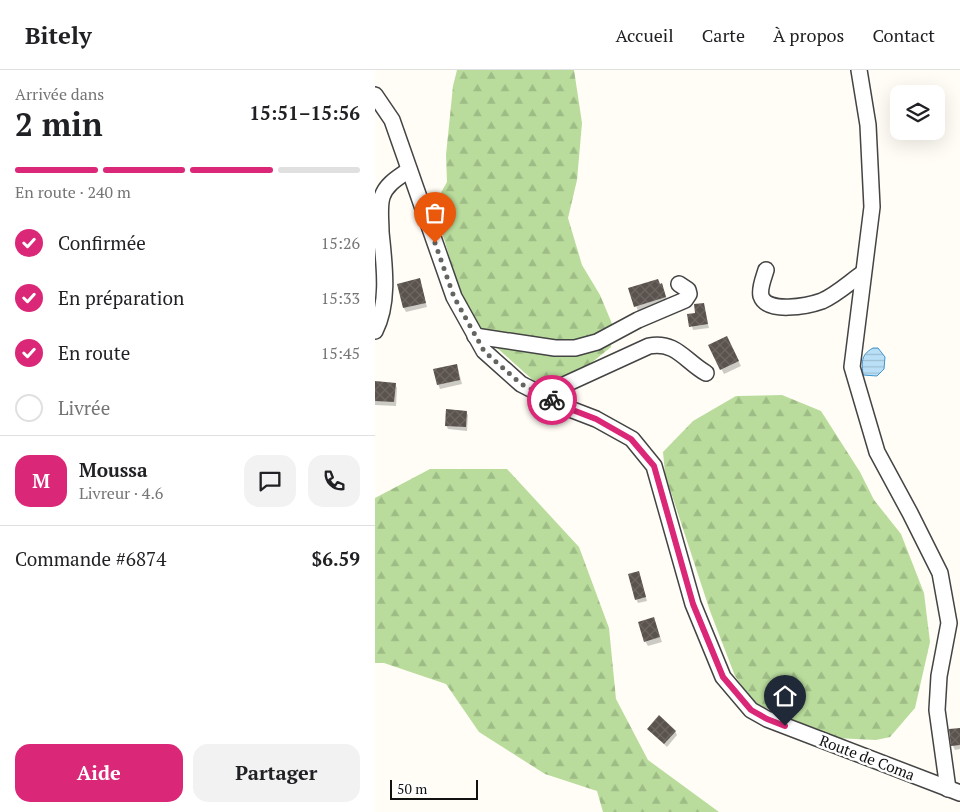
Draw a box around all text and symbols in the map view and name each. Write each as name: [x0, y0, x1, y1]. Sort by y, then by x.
text: Bitely: [25, 19, 92, 51]
text: Accueil: [615, 23, 674, 47]
text: Carte: [702, 23, 745, 47]
text: À propos: [773, 23, 844, 47]
text: Contact: [872, 23, 935, 47]
text: Arrivée dans: [15, 83, 104, 105]
map controls: [890, 85, 945, 140]
button: layers: [890, 85, 945, 140]
text: 15:51–15:56: [249, 100, 360, 125]
text: 2 min: [15, 103, 103, 145]
text: En route · 240 m: [15, 181, 131, 203]
pin: [414, 192, 456, 243]
icon: bag: [421, 199, 449, 227]
icon: check: [15, 229, 43, 257]
text: Confirmée: [58, 230, 146, 255]
text: 15:26: [321, 232, 360, 254]
icon: check: [15, 284, 43, 312]
text: En préparation: [58, 285, 184, 310]
text: 15:33: [321, 287, 360, 309]
icon: check: [15, 339, 43, 367]
text: En route: [58, 340, 130, 365]
text: 15:45: [321, 342, 360, 364]
courier: [527, 375, 577, 425]
icon: bike: [538, 386, 566, 414]
text: Livrée: [58, 395, 110, 420]
button: chat: [244, 455, 296, 507]
button: phone: [308, 455, 360, 507]
text: Moussa: [79, 457, 148, 482]
text: M: [32, 468, 50, 493]
text: Livreur · 4.6: [79, 482, 163, 504]
text: Commande #6874: [15, 546, 166, 571]
text: $6.59: [311, 546, 360, 571]
pin: [764, 675, 806, 726]
icon: home: [771, 682, 799, 710]
street label: Route de Coma: [817, 730, 918, 785]
button: Aide: [15, 744, 183, 802]
button: Partager: [193, 744, 360, 802]
scale bar: [390, 777, 477, 800]
text: 50 m: [397, 779, 427, 798]

